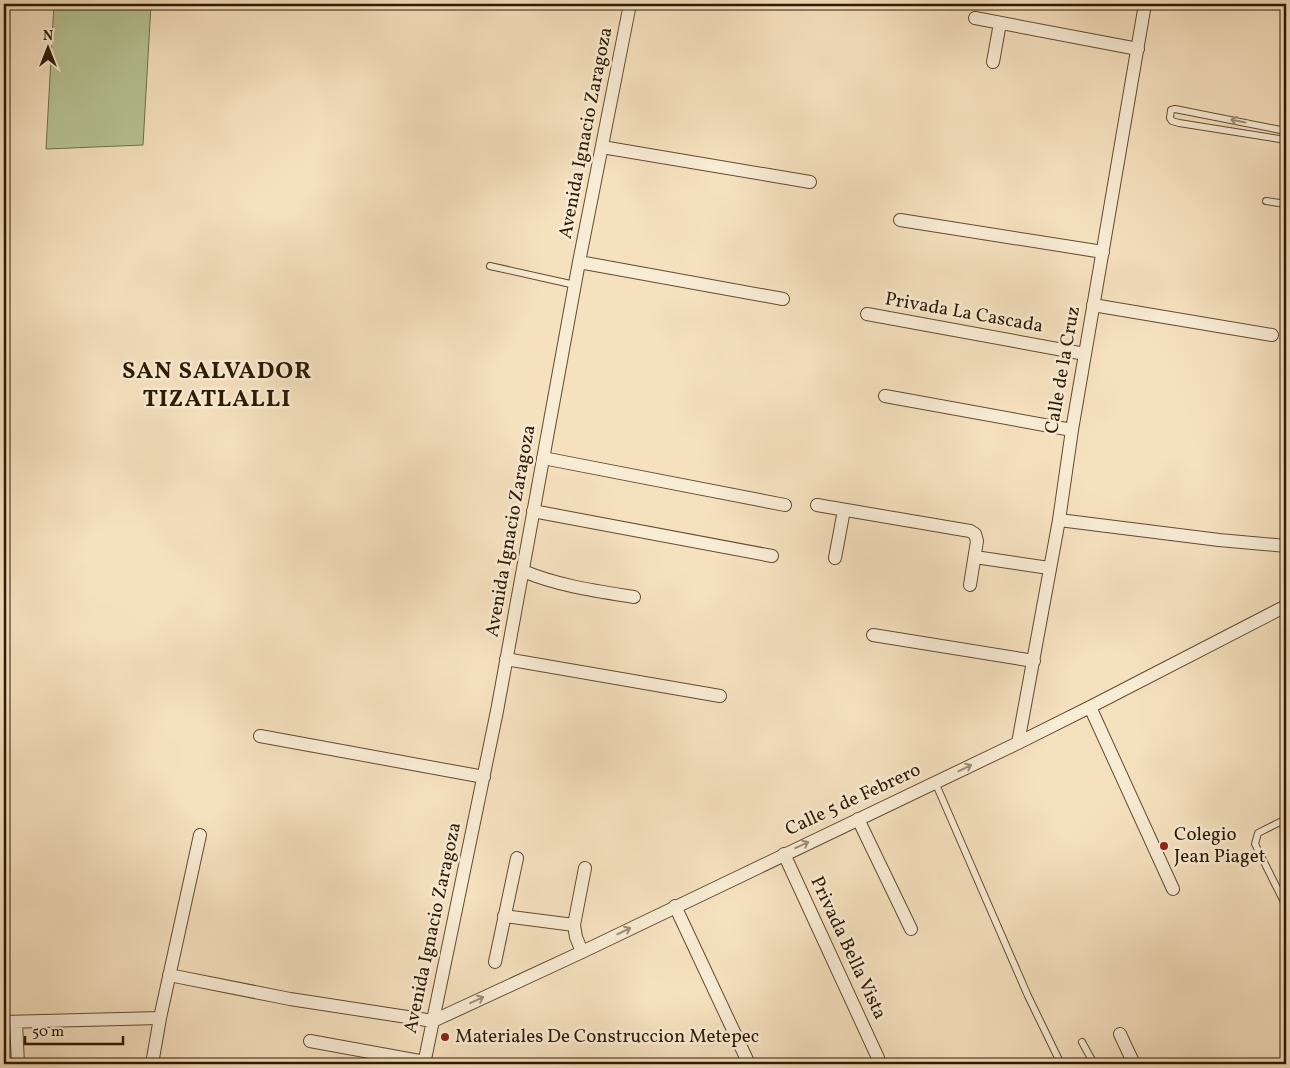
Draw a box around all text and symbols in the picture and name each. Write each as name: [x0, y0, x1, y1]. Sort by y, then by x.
north arrow: [22, 22, 72, 72]
street label: Avenida Ignacio Zaragoza: [553, 25, 619, 241]
text: N: [43, 27, 53, 46]
one-way arrow: [1231, 116, 1247, 126]
street label: Privada La Cascada: [883, 286, 1045, 340]
street label: Calle de la Cruz: [1039, 304, 1087, 436]
district label: SAN SALVADOR TIZATLALLI: [122, 355, 312, 417]
street label: Avenida Ignacio Zaragoza: [480, 423, 542, 639]
street label: Calle 5 de Febrero: [781, 757, 925, 843]
one-way arrow: [957, 763, 972, 772]
street label: Avenida Ignacio Zaragoza: [398, 820, 468, 1036]
place label: Colegio Jean Piaget: [1174, 822, 1266, 870]
one-way arrow: [794, 840, 809, 850]
marker: Colegio Jean Piaget: [1158, 840, 1170, 852]
street label: Privada Bella Vista: [803, 872, 893, 1024]
one-way arrow: [616, 926, 631, 935]
one-way arrow: [469, 995, 484, 1005]
scale bar: [25, 1013, 122, 1045]
text: 50 m: [32, 1022, 64, 1043]
place label: Materiales De Construccion Metepec: [455, 1024, 759, 1050]
marker: Materiales De Construccion Metepec: [439, 1031, 451, 1043]

